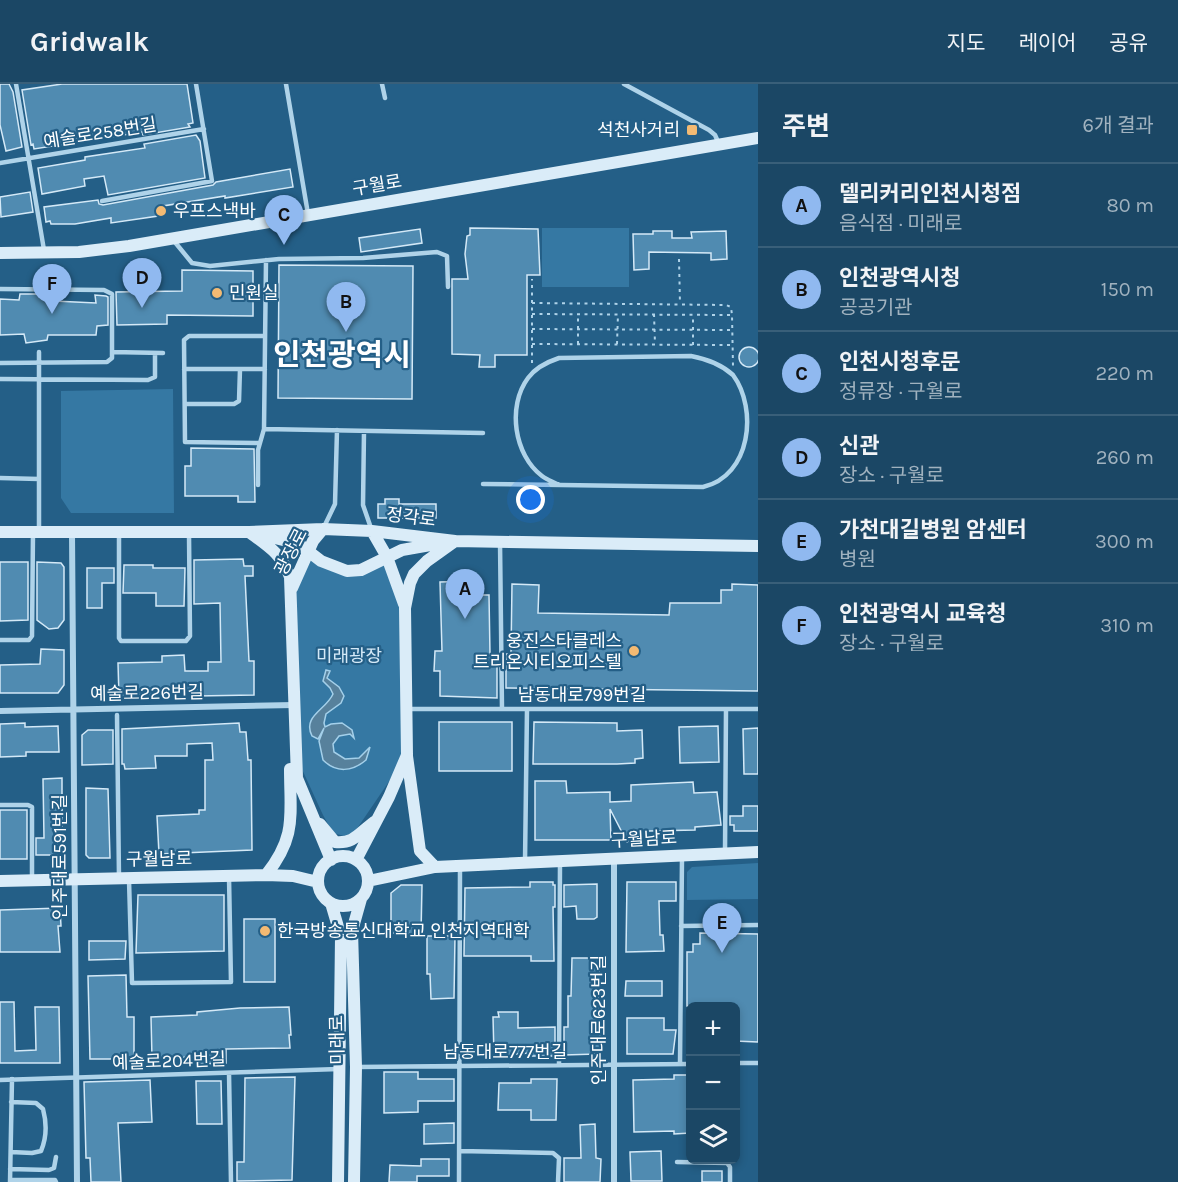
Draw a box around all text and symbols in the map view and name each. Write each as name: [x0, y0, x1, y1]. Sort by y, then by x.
text: Gridwalk: [30, 25, 149, 58]
text: 지도: [947, 31, 985, 55]
text: 레이어: [1018, 31, 1076, 55]
text: 공유: [1109, 31, 1148, 55]
text: 주변: [782, 111, 830, 142]
street label: 예술로258번길: [42, 113, 158, 153]
text: 6개 결과: [1083, 114, 1154, 137]
place label: 석천사거리: [597, 119, 680, 141]
marker: 석천사거리: [685, 123, 699, 137]
street label: 구월로: [351, 170, 403, 200]
text: 델리커리인천시청점: [839, 181, 1021, 207]
text: A: [795, 194, 808, 217]
text: 80 m: [1106, 194, 1154, 217]
pin: C: [264, 196, 304, 245]
place label: 우프스낵바: [173, 200, 256, 222]
marker: 우프스낵바: [154, 204, 168, 218]
text: 음식점 · 미래로: [839, 212, 962, 235]
pin: D: [122, 258, 162, 308]
pin: F: [32, 264, 72, 314]
text: 인천광역시청: [839, 265, 960, 291]
text: B: [795, 278, 808, 301]
text: 150 m: [1101, 278, 1154, 301]
place label: 민원실: [229, 282, 279, 304]
pin: B: [326, 282, 366, 332]
marker: 민원실: [210, 286, 224, 300]
text: 공공기관: [839, 296, 913, 319]
district label: 인천광역시: [273, 337, 411, 373]
text: 인천시청후문: [839, 349, 960, 375]
text: C: [795, 362, 808, 385]
text: 220 m: [1095, 362, 1154, 385]
text: 정류장 · 구월로: [839, 380, 962, 403]
text: 신관: [839, 433, 879, 459]
text: D: [795, 446, 808, 469]
text: 260 m: [1096, 446, 1154, 469]
text: 장소 · 구월로: [839, 464, 944, 487]
your location: [516, 485, 545, 514]
street label: 정각로: [385, 503, 437, 531]
text: 가천대길병원 암센터: [839, 517, 1027, 543]
street label: 광장로: [270, 525, 312, 579]
text: E: [796, 530, 807, 553]
text: 300 m: [1095, 530, 1154, 553]
text: 병원: [839, 548, 876, 571]
pin: A: [446, 570, 484, 619]
text: 인천광역시 교육청: [839, 601, 1007, 627]
text: F: [796, 614, 807, 637]
text: 310 m: [1100, 614, 1154, 637]
place label: 웅진스타클레스 트리온시티오피스텔: [473, 630, 622, 673]
text: 장소 · 구월로: [839, 632, 944, 655]
marker: 웅진스타클레스 트리온시티오피스텔: [627, 644, 641, 658]
park label: 미래광장: [316, 645, 382, 667]
street label: 예술로226번길: [90, 681, 204, 705]
street label: 남동대로799번길: [518, 684, 646, 706]
street label: 인주대로591번길: [49, 794, 71, 920]
street label: 구월남로: [610, 826, 678, 852]
street label: 구월남로: [126, 847, 192, 871]
pin: E: [702, 904, 742, 953]
place label: 한국방송통신대학교 인천지역대학: [277, 920, 530, 942]
marker: 한국방송통신대학교 인천지역대학: [258, 924, 272, 938]
street label: 인주대로623번길: [588, 955, 610, 1085]
map controls: [686, 1002, 740, 1164]
button: +: [686, 1002, 740, 1056]
street label: 미래로: [326, 1015, 348, 1065]
street label: 남동대로777번길: [443, 1041, 567, 1063]
street label: 예술로204번길: [112, 1048, 226, 1074]
button: −: [686, 1056, 740, 1110]
button: layers: [686, 1110, 740, 1164]

